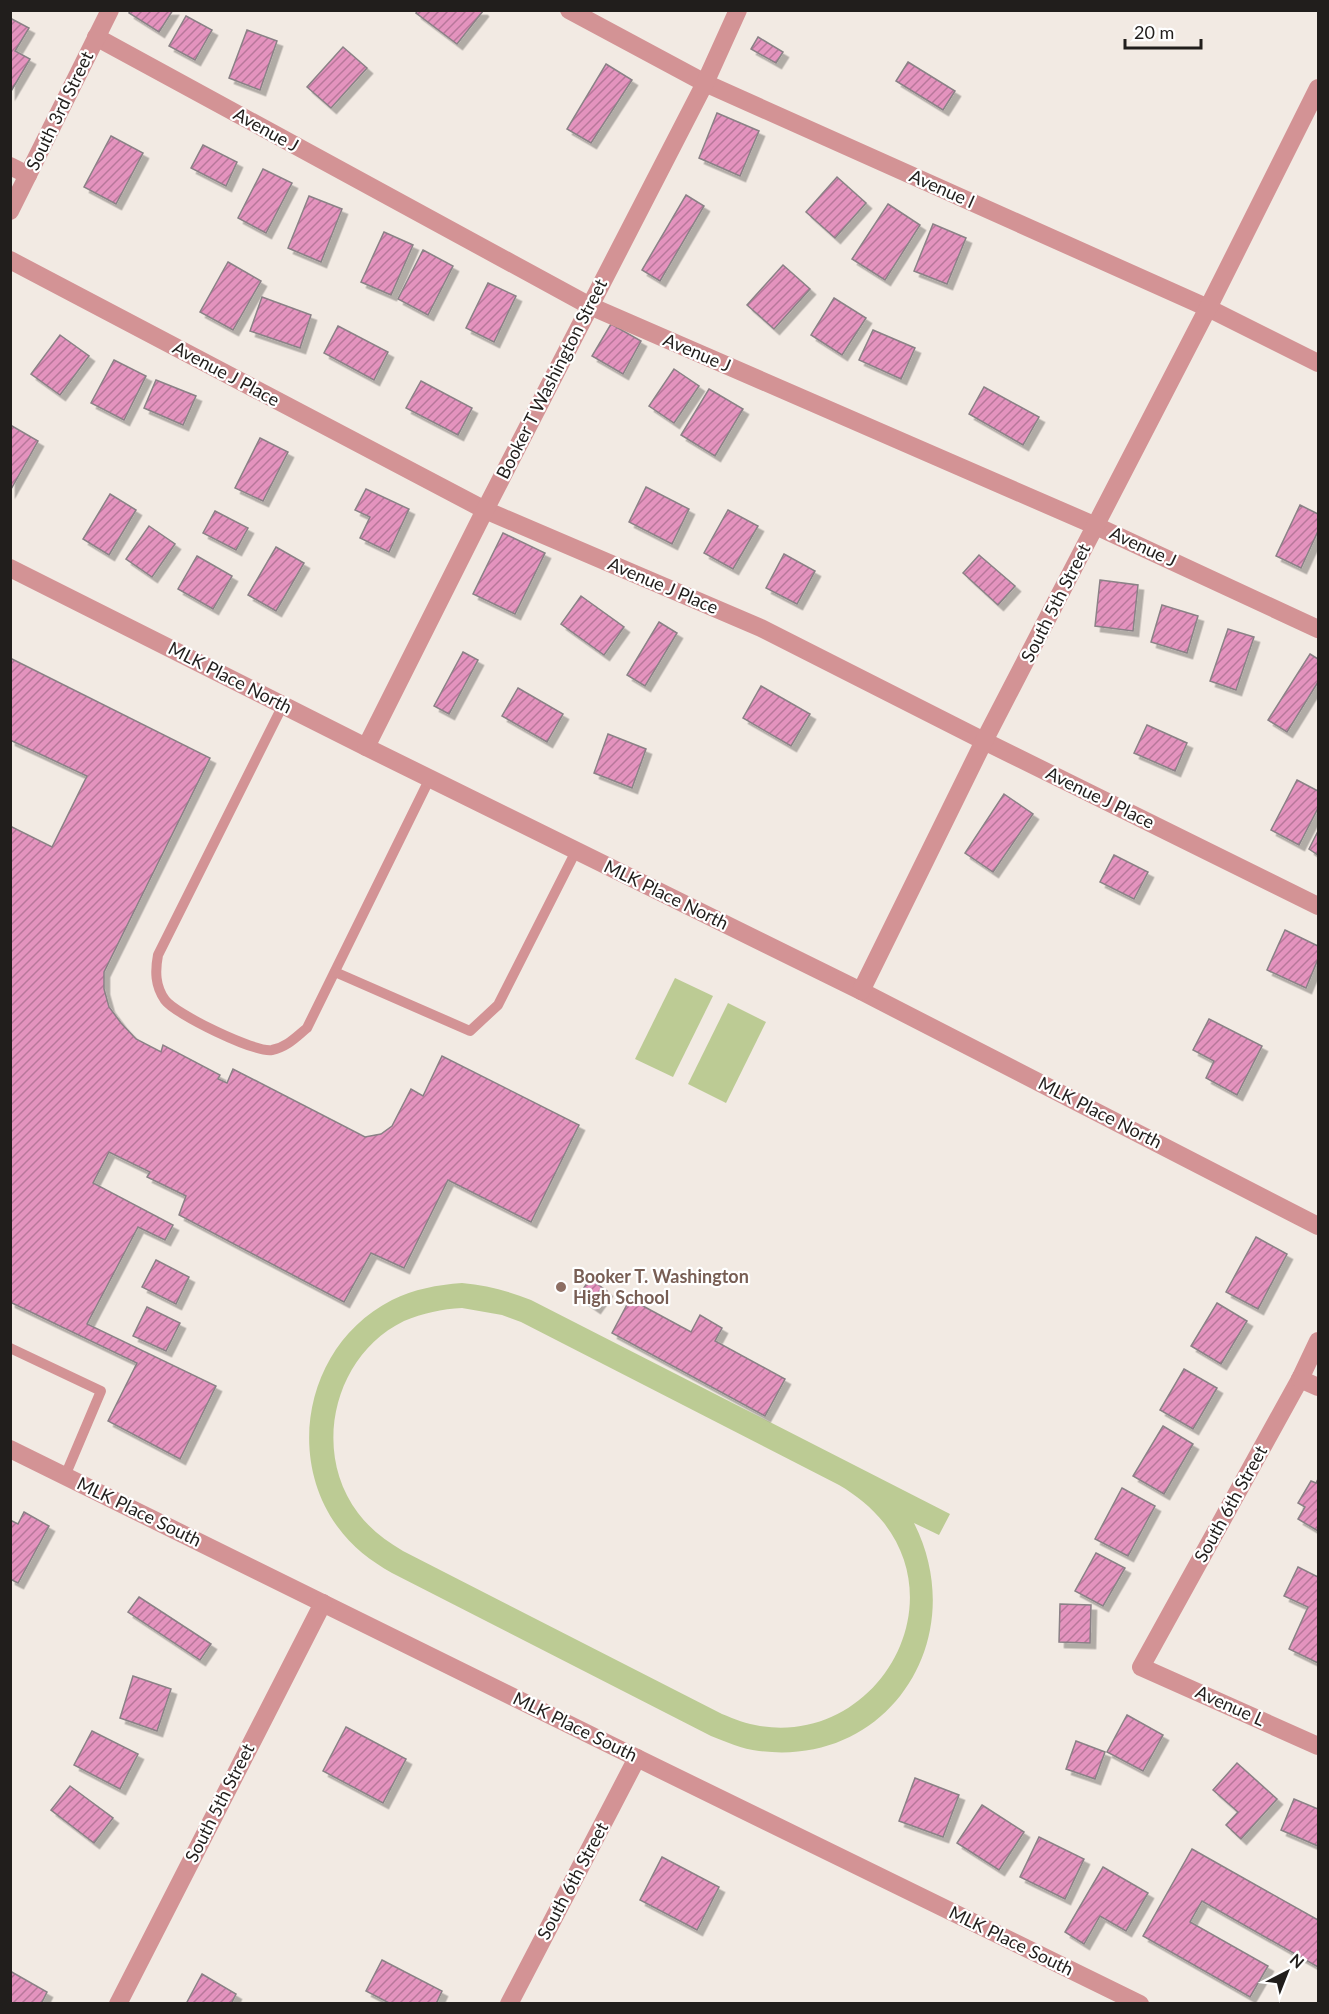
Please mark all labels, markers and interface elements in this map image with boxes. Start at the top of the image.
scale bar [1125,12,1202,50]
text: 20 m [1134,21,1174,43]
street label: South 3rd Street [21,47,98,174]
street label: Avenue J [230,102,303,156]
street label: Avenue I [906,164,979,212]
street label: Booker T Washington Street [491,274,611,482]
street label: Avenue J [660,328,734,376]
street label: Avenue J Place [169,336,284,410]
street label: Avenue J [1106,521,1180,571]
street label: South 5th Street [1016,539,1095,665]
street label: Avenue J Place [605,552,722,618]
street label: MLK Place North [165,637,296,718]
street label: Avenue J Place [1043,761,1158,833]
street label: MLK Place North [601,854,732,934]
street label: MLK Place North [1035,1072,1166,1153]
place label: Booker T. Washington High School [573,1265,749,1308]
marker: Booker T. Washington High School [554,1280,568,1294]
street label: South 6th Street [1189,1441,1272,1566]
street label: MLK Place South [74,1472,205,1551]
street label: Avenue L [1192,1680,1268,1730]
street label: MLK Place South [510,1687,641,1766]
street label: South 5th Street [180,1739,259,1865]
street label: South 6th Street [532,1817,613,1943]
street label: MLK Place South [946,1901,1077,1980]
north arrow [1257,1942,1317,2002]
text: N [1286,1949,1308,1972]

